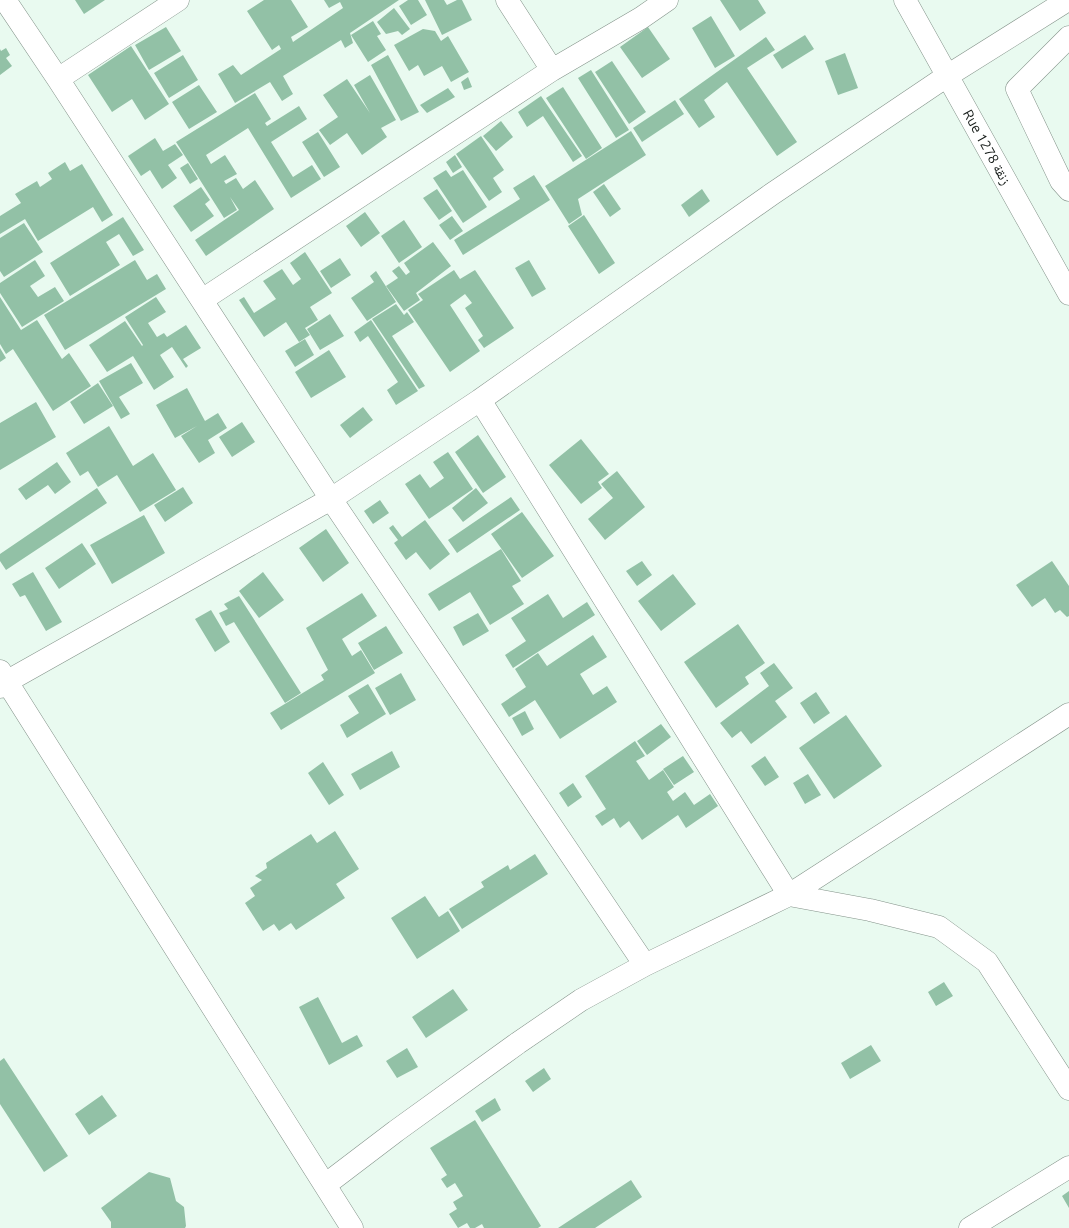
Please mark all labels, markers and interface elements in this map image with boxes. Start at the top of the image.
street label: Rue 1278 زنقة [959,107,1014,188]

